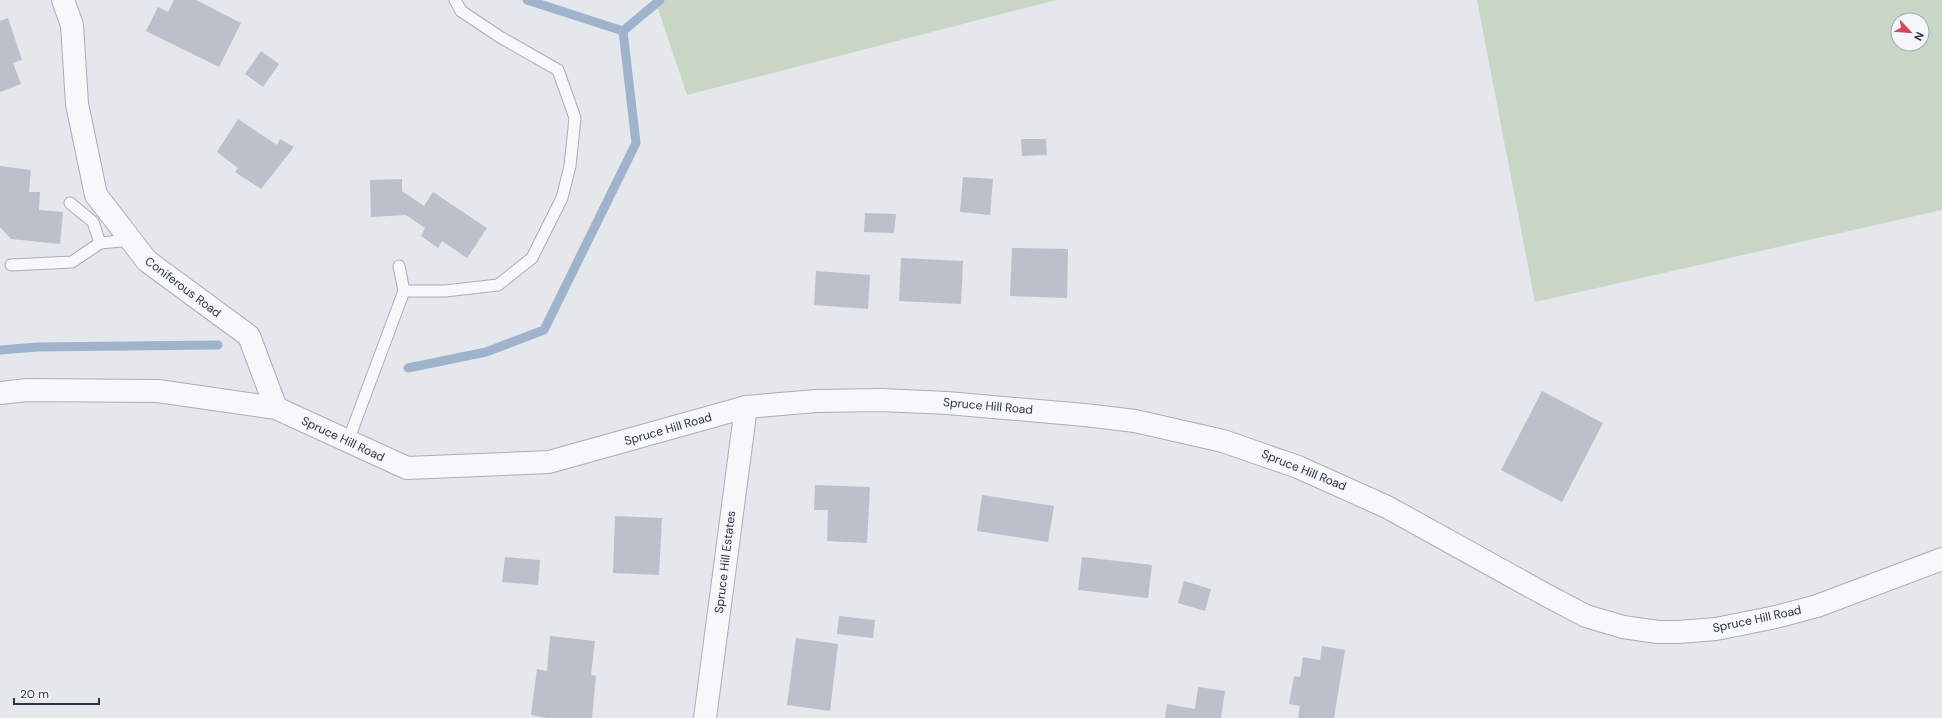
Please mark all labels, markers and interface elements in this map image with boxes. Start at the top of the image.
north arrow [1890,12,1930,52]
text: N [1911,30,1927,43]
street label: Coniferous Road [142,253,224,321]
street label: Spruce Hill Road [942,394,1034,418]
street label: Spruce Hill Road [622,409,714,449]
street label: Spruce Hill Road [299,413,387,465]
street label: Spruce Hill Road [1259,446,1349,494]
street label: Spruce Hill Estates [711,510,739,614]
street label: Spruce Hill Road [1711,602,1803,636]
scale bar [14,680,99,706]
text: 20 m [20,686,49,702]

